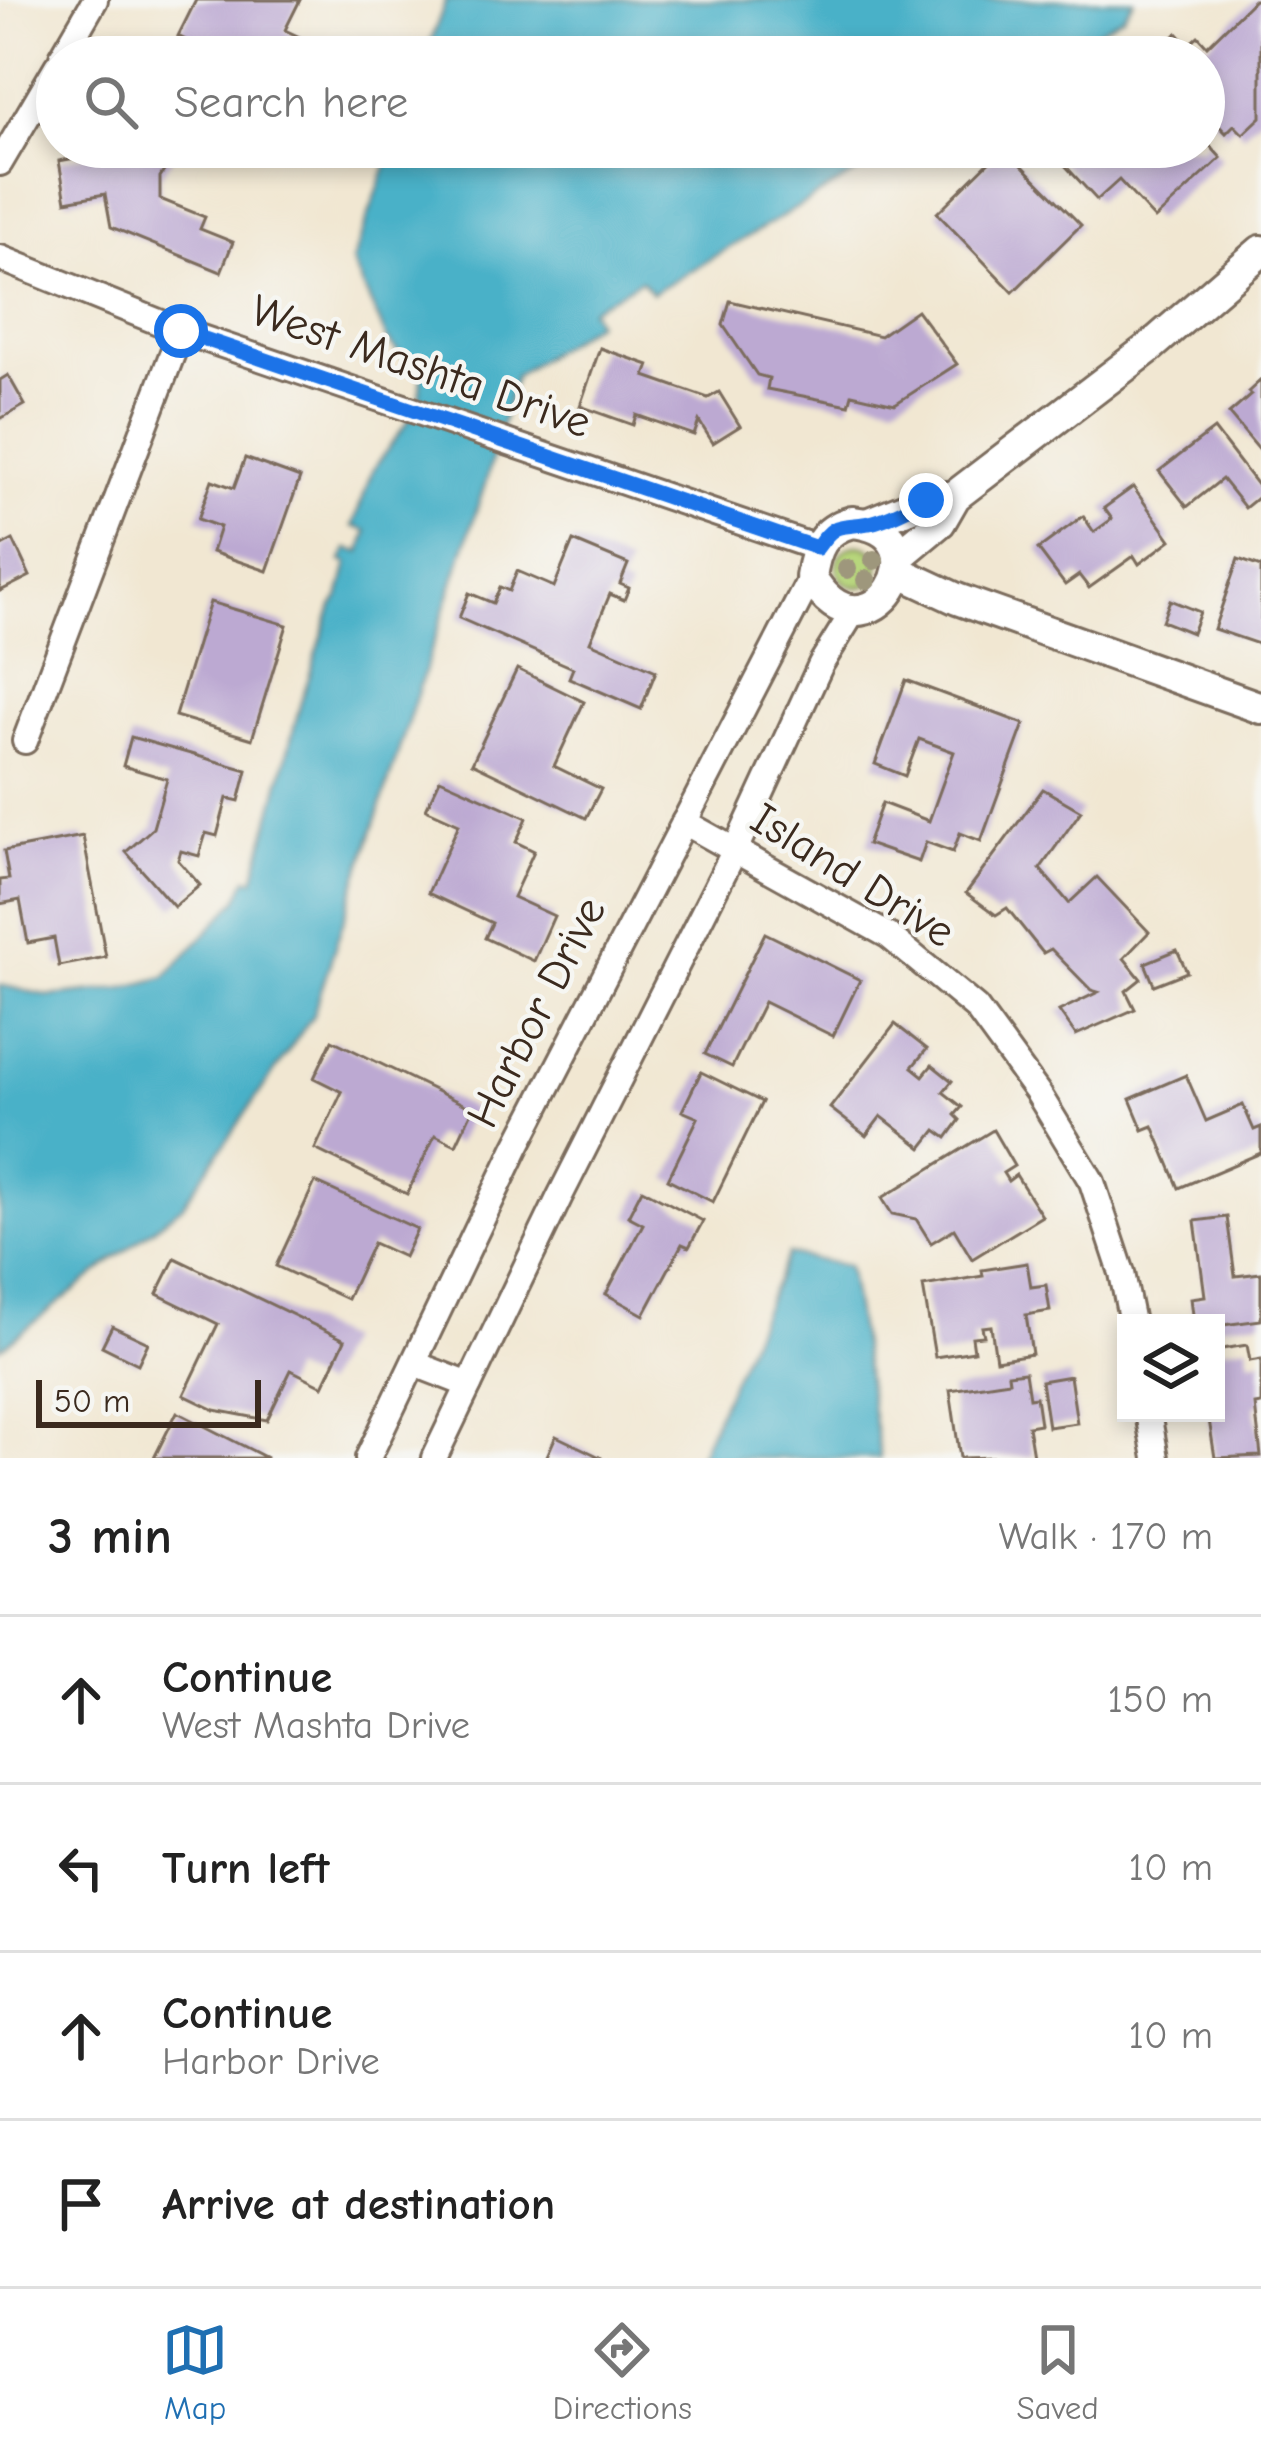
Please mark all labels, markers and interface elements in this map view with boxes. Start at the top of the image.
search box [36,36,1225,168]
icon: search [78,69,144,135]
text: Search here [174,76,408,128]
street label: West Mashta Drive [244,284,598,448]
route start [154,304,208,358]
route end [899,473,953,527]
street label: Island Drive [742,792,964,958]
street label: Harbor Drive [456,888,616,1136]
map controls [1117,1314,1225,1422]
button: layers [1117,1314,1225,1422]
scale bar [36,1374,261,1427]
text: 50 m [54,1382,130,1420]
text: 3 min [48,1507,172,1566]
text: Walk · 170 m [998,1514,1213,1559]
text: Continue [162,1651,332,1703]
icon: ahead [48,1667,114,1733]
text: 150 m [1107,1677,1213,1722]
text: West Mashta Drive [162,1703,470,1748]
icon: left [48,1835,114,1901]
text: Turn left [162,1842,329,1894]
text: 10 m [1129,1845,1213,1890]
text: Continue [162,1987,332,2039]
icon: ahead [48,2003,114,2069]
text: 10 m [1129,2013,1213,2058]
text: Harbor Drive [162,2039,380,2084]
icon: arrive [48,2171,114,2237]
text: Arrive at destination [162,2178,555,2230]
tab: Map [162,2317,228,2427]
tab: Directions [553,2317,692,2427]
tab: Saved [1016,2317,1099,2427]

